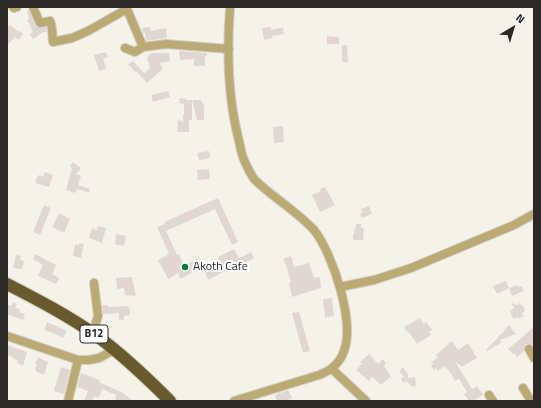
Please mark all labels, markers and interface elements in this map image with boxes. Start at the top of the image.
north arrow [493,8,533,48]
text: N [512,10,528,27]
place label: Akoth Cafe [193,260,248,274]
marker: Akoth Cafe [180,262,190,272]
road number: B12 [80,325,108,343]

